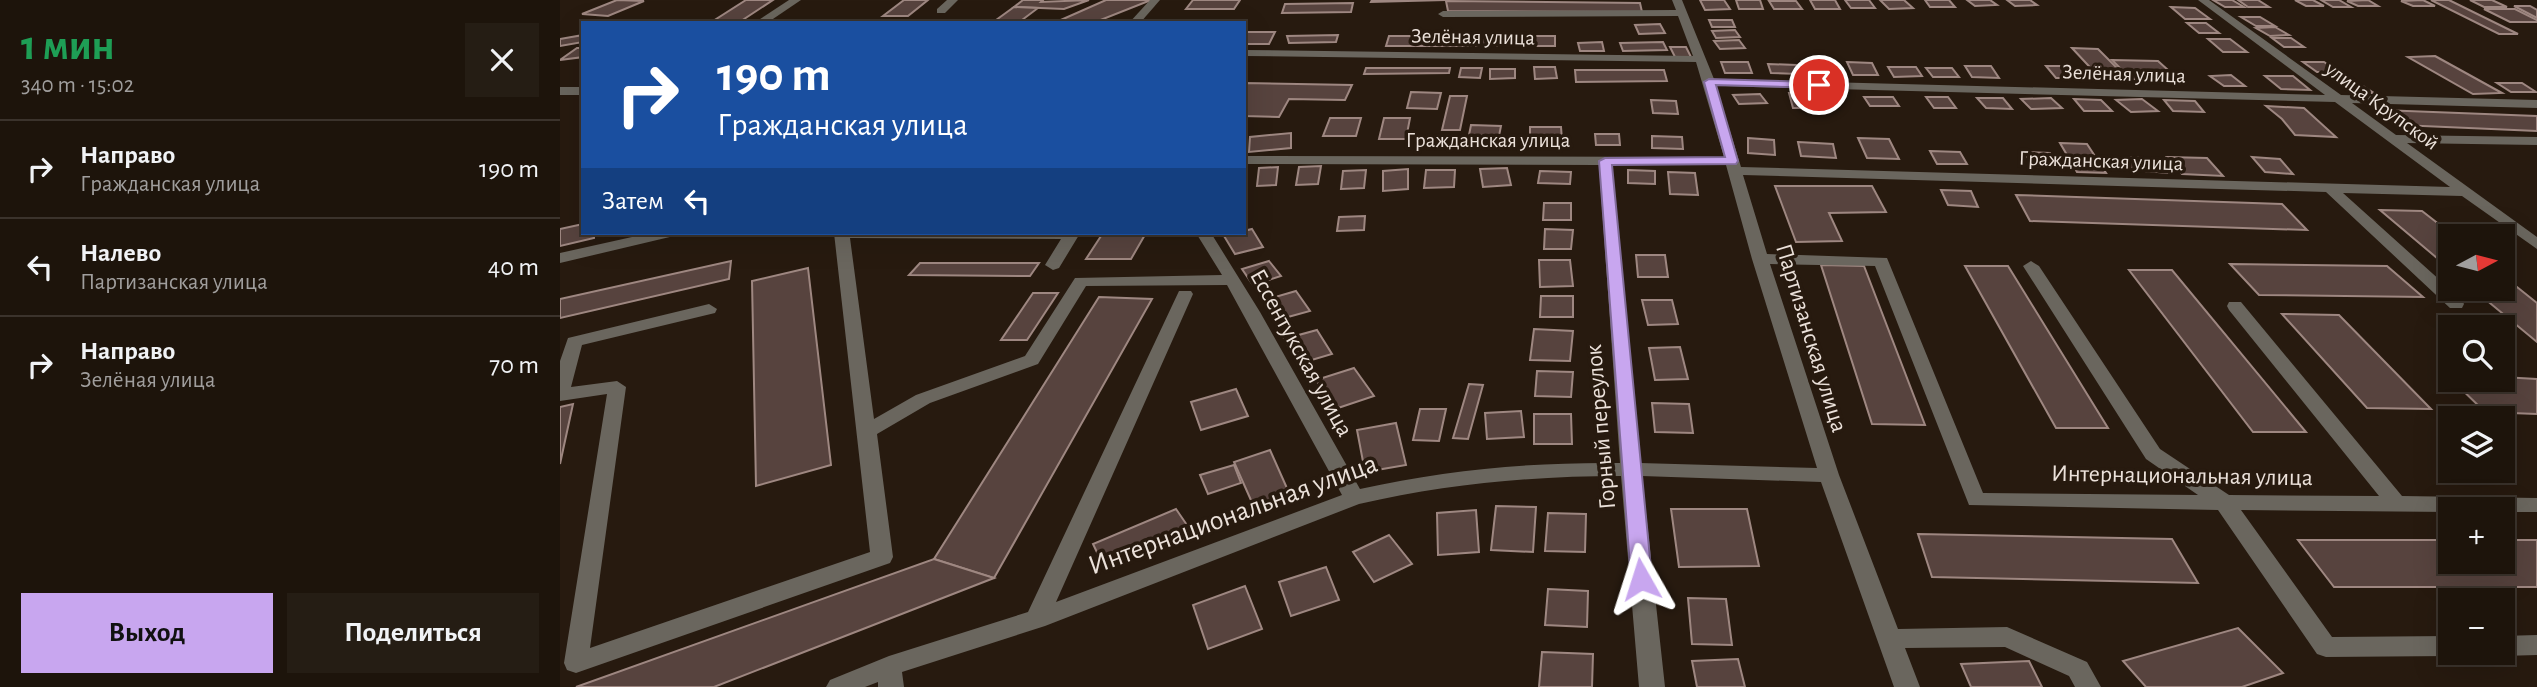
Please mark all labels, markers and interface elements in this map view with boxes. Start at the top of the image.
button: close [465,23,539,97]
text: 1 мин [21,25,115,67]
street label: Зелёная улица [1411,25,1535,49]
icon: right [602,49,693,140]
text: 190 m [717,51,831,100]
pin [1789,55,1849,115]
street label: улица Крупской [2321,57,2443,154]
street label: Зелёная улица [2062,61,2187,87]
icon: arrive [1800,66,1838,104]
text: 340 m · 15:02 [21,74,134,97]
text: Гражданская улица [717,109,968,141]
street label: Гражданская улица [1406,130,1571,151]
text: Направо [80,142,175,168]
street label: Гражданская улица [2018,148,2184,174]
icon: right [21,150,59,188]
text: 190 m [479,156,539,182]
text: Гражданская улица [80,173,260,196]
icon: left [678,182,716,220]
text: Затем [602,188,664,214]
north arrow [2438,224,2515,301]
map controls [2438,224,2515,665]
text: Налево [80,240,161,266]
street label: Партизанская улица [1771,241,1851,435]
icon: left [21,248,59,286]
text: 40 m [488,254,539,280]
street label: Ессентукская улица [1245,265,1357,441]
text: Партизанская улица [80,271,268,294]
button: search [2438,315,2515,392]
text: Направо [80,338,175,364]
street label: Горный переулок [1582,344,1620,510]
icon: right [21,346,59,384]
text: 70 m [489,352,539,378]
text: Зелёная улица [80,369,216,392]
button: layers [2438,406,2515,483]
street label: Интернациональная улица [1085,450,1381,580]
street label: Интернациональная улица [2051,462,2313,490]
button: + [2438,497,2515,574]
position arrow [1604,542,1678,616]
button: − [2438,588,2515,665]
button: Выход [21,593,273,673]
button: Поделиться [287,593,539,673]

